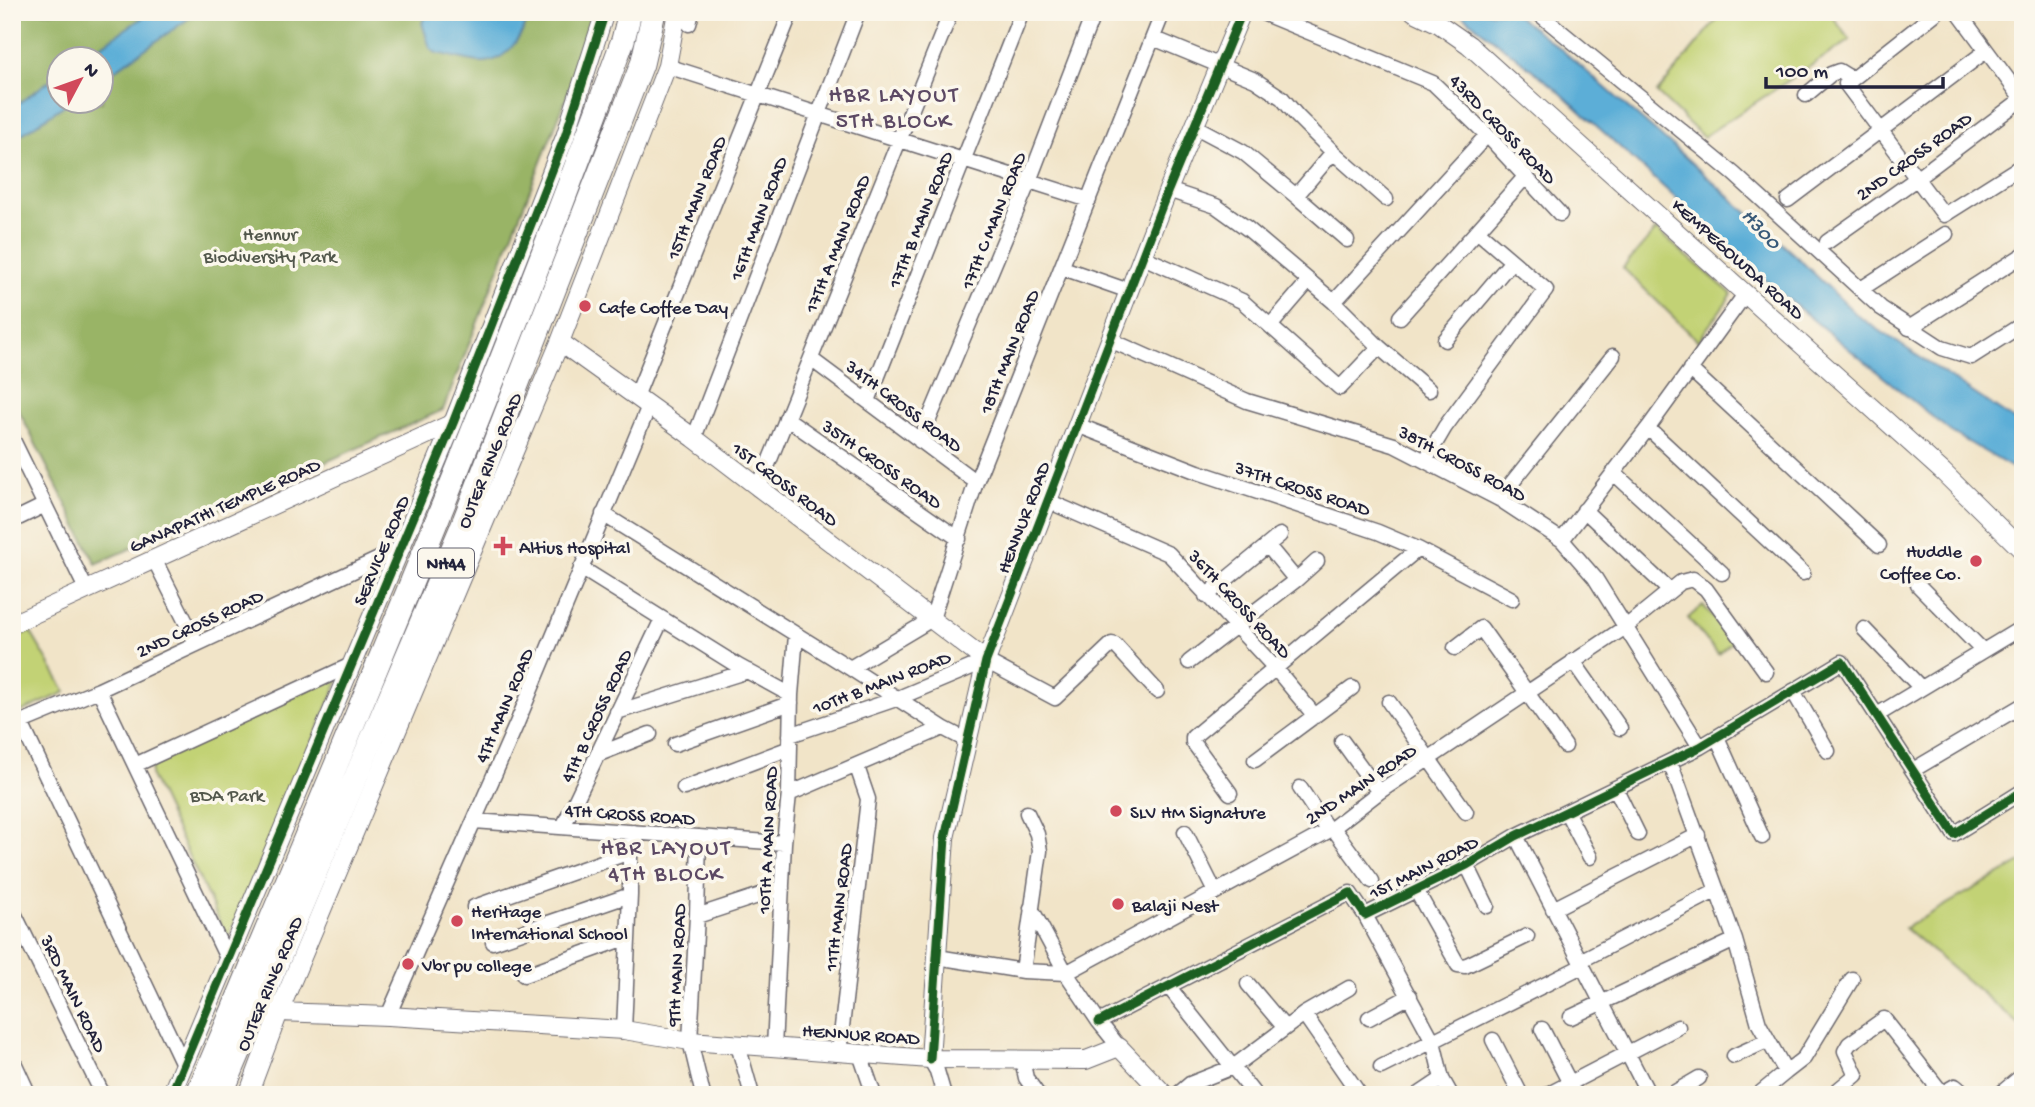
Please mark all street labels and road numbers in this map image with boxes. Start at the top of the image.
street label: 43RD CROSS ROAD [1443,70,1560,191]
street label: 2ND CROSS ROAD [1853,108,1978,208]
street label: 15TH MAIN ROAD [663,133,734,264]
street label: 17TH B MAIN ROAD [884,148,960,293]
street label: 17TH C MAIN ROAD [957,149,1033,294]
street label: 16TH MAIN ROAD [726,154,795,285]
street label: 17TH A MAIN ROAD [801,171,878,318]
street label: KEMPEGOWDA ROAD [1666,195,1808,327]
street label: 18TH MAIN ROAD [976,286,1047,419]
street label: 34TH CROSS ROAD [839,356,966,460]
street label: OUTER RING ROAD [454,389,529,533]
street label: 35TH CROSS ROAD [816,415,946,516]
street label: 38TH CROSS ROAD [1393,421,1530,509]
street label: 1ST CROSS ROAD [725,438,842,534]
street label: GANAPATHI TEMPLE ROAD [126,454,325,560]
street label: 37TH CROSS ROAD [1230,457,1373,523]
street label: HENNUR ROAD [993,459,1057,577]
street label: SERVICE ROAD [350,492,417,610]
street label: 36TH CROSS ROAD [1181,545,1295,665]
road number: NH44 [418,548,474,578]
street label: 2ND CROSS ROAD [133,585,268,665]
street label: 4TH MAIN ROAD [472,645,541,767]
street label: 4TH B CROSS ROAD [557,646,639,787]
street label: 10TH B MAIN ROAD [809,647,955,722]
street label: 2ND MAIN ROAD [1302,740,1423,832]
street label: 10TH A MAIN ROAD [754,765,785,916]
street label: 4TH CROSS ROAD [564,800,696,833]
street label: 1ST MAIN ROAD [1365,832,1483,907]
street label: 11TH MAIN ROAD [821,841,860,974]
street label: 9TH MAIN ROAD [664,903,693,1028]
street label: OUTER RING ROAD [232,913,310,1055]
street label: 3RD MAIN ROAD [33,931,110,1057]
street label: HENNUR ROAD [801,1021,921,1052]

